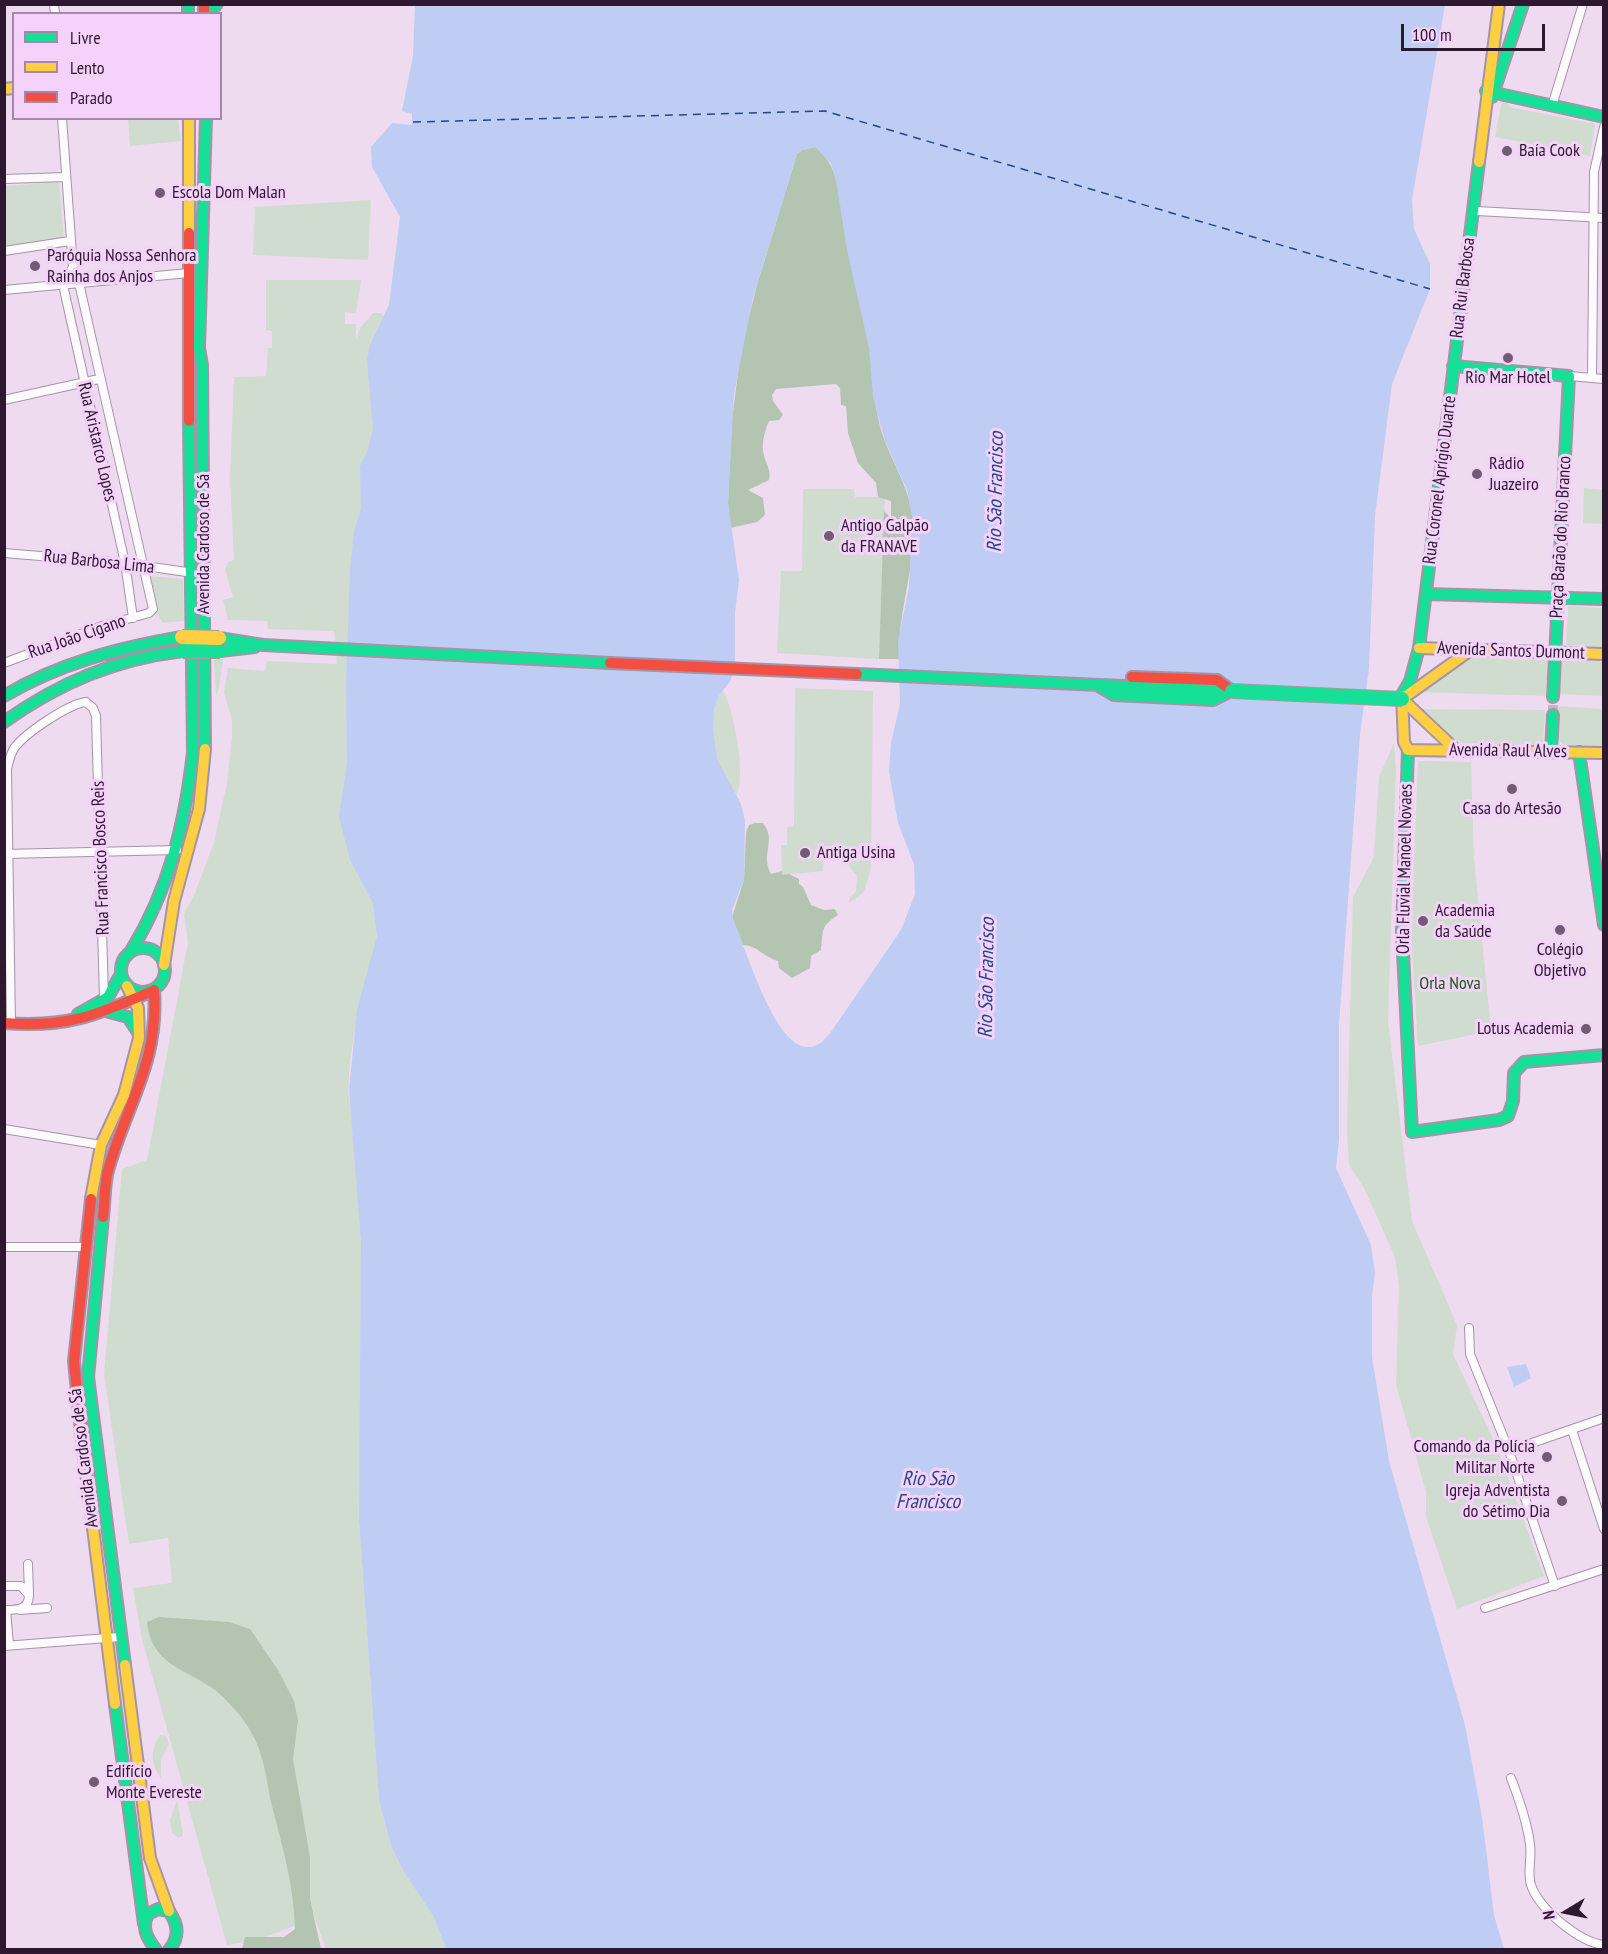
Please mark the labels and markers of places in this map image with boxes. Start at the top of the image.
place label: Baía Cook [1519,140,1580,162]
marker: Baía Cook [1500,144,1514,158]
place label: Escola Dom Malan [172,182,286,204]
marker: Escola Dom Malan [153,186,167,200]
place label: Paróquia Nossa Senhora Rainha dos Anjos [47,245,197,288]
marker: Paróquia Nossa Senhora Rainha dos Anjos [28,259,42,273]
marker: Rio Mar Hotel [1501,351,1515,365]
place label: Rio Mar Hotel [1465,367,1551,389]
place label: Rádio Juazeiro [1489,453,1539,496]
marker: Rádio Juazeiro [1470,467,1484,481]
place label: Antigo Galpão da FRANAVE [841,515,929,558]
marker: Antigo Galpão da FRANAVE [822,529,836,543]
marker: Casa do Artesão [1505,782,1519,796]
place label: Casa do Artesão [1463,798,1561,820]
place label: Antiga Usina [817,842,896,864]
marker: Antiga Usina [798,846,812,860]
place label: Academia da Saúde [1435,900,1495,942]
marker: Academia da Saúde [1416,914,1430,928]
marker: Colégio Objetivo [1553,923,1567,937]
place label: Colégio Objetivo [1534,939,1586,982]
place label: Lotus Academia [1477,1018,1574,1040]
marker: Lotus Academia [1579,1022,1593,1036]
place label: Comando da Polícia Militar Norte [1413,1436,1535,1478]
marker: Comando da Polícia Militar Norte [1540,1450,1554,1464]
place label: Igreja Adventista do Sétimo Dia [1445,1480,1550,1522]
marker: Igreja Adventista do Sétimo Dia [1555,1494,1569,1508]
place label: Edifício Monte Evereste [106,1761,202,1804]
marker: Edifício Monte Evereste [87,1775,101,1789]

